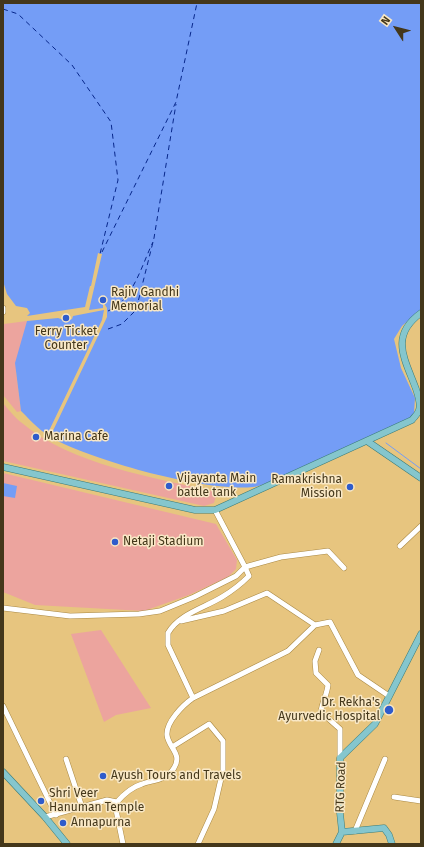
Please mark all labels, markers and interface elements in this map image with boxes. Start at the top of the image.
north arrow [376,8,416,48]
text: N [378,14,393,27]
place label: Rajiv Gandhi Memorial [111,286,179,314]
marker: Rajiv Gandhi Memorial [98,295,108,305]
marker: Ferry Ticket Counter [61,313,71,323]
place label: Ferry Ticket Counter [35,325,97,353]
place label: Marina Cafe [44,430,108,444]
marker: Marina Cafe [31,432,41,442]
place label: Vijayanta Main battle tank [177,472,256,500]
place label: Ramakrishna Mission [271,473,342,501]
marker: Vijayanta Main battle tank [164,481,174,491]
marker: Ramakrishna Mission [345,482,355,492]
place label: Netaji Stadium [123,535,203,549]
marker: Netaji Stadium [110,537,120,547]
place label: Dr. Rekha's Ayurvedic Hospital [278,696,380,724]
marker: Dr. Rekha's Ayurvedic Hospital [383,704,395,716]
street label: RTG Road [333,761,349,813]
place label: Ayush Tours and Travels [111,769,241,783]
marker: Ayush Tours and Travels [98,771,108,781]
place label: Shri Veer Hanuman Temple [49,787,144,815]
marker: Shri Veer Hanuman Temple [36,796,46,806]
place label: Annapurna [71,816,131,830]
marker: Annapurna [58,818,68,828]

